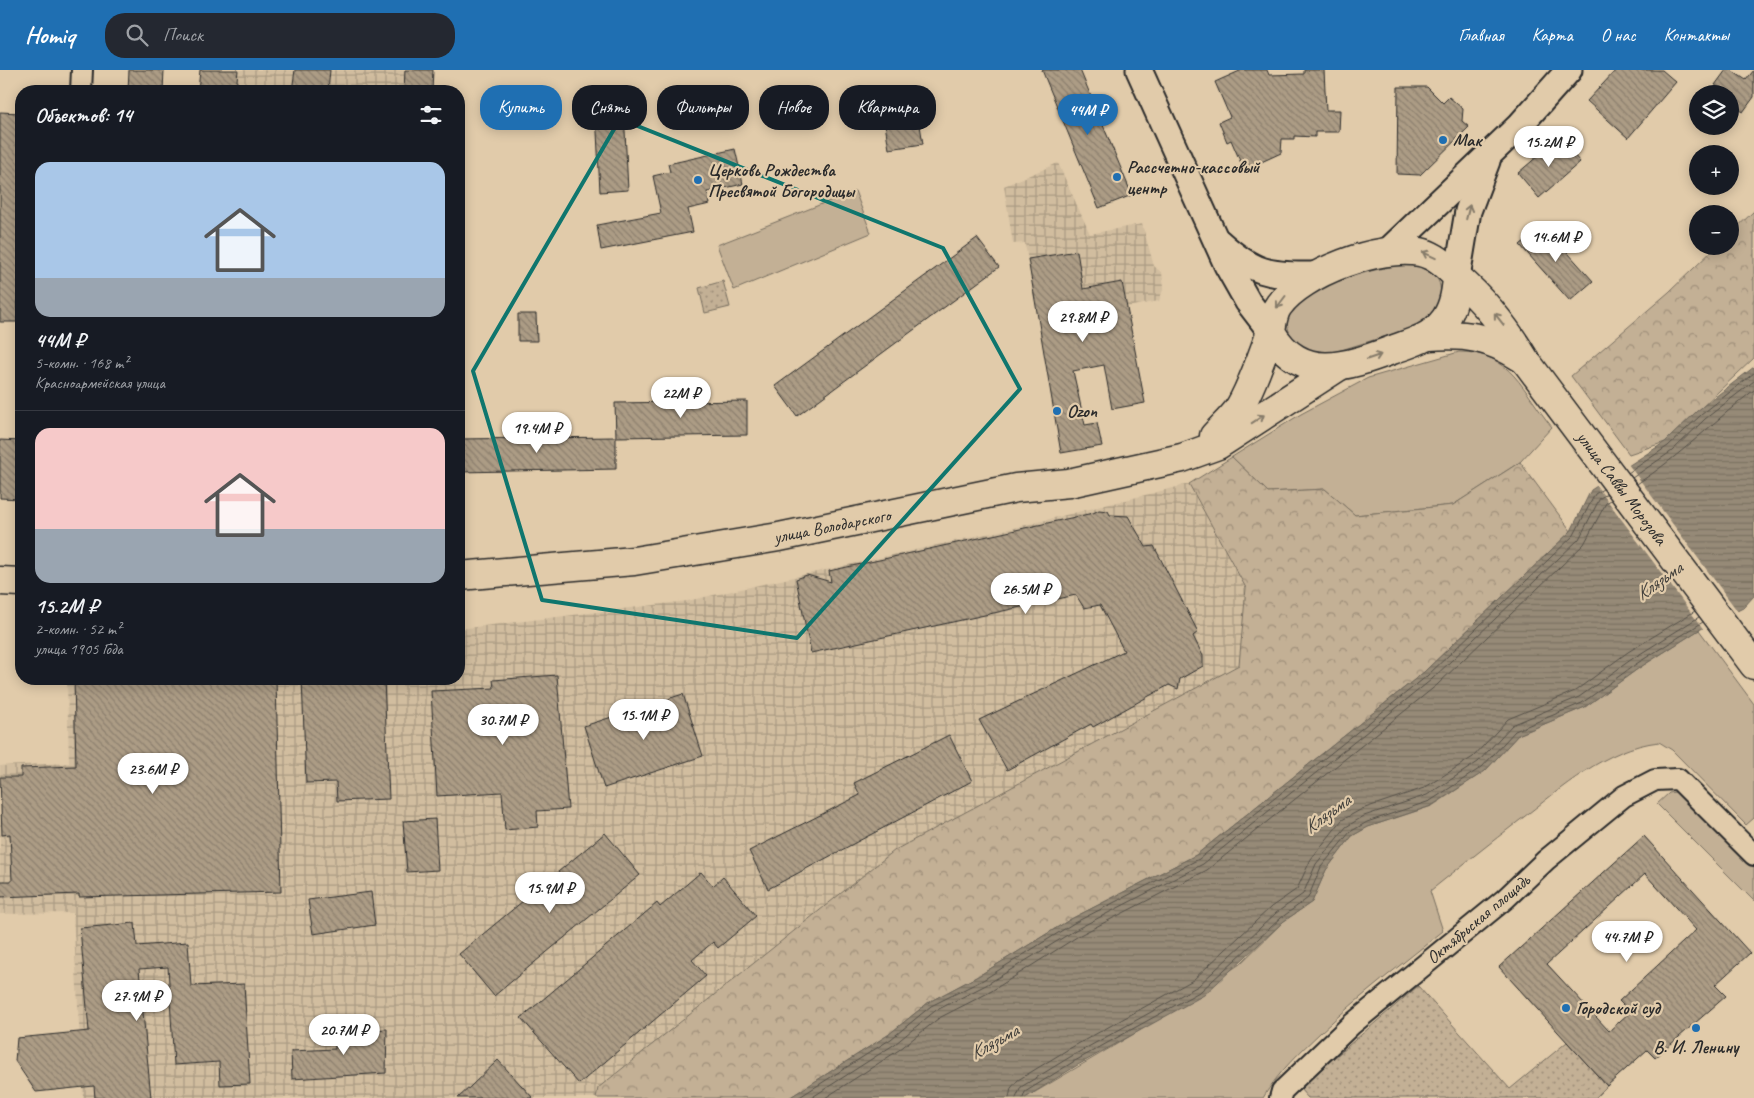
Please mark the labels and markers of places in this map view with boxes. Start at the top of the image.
pin: 44M ₽ [1053,93,1123,136]
pin: 15.2M ₽ [1503,126,1595,168]
place label: Мак [1453,129,1483,151]
marker: Мак [1437,134,1449,146]
place label: Рассчетно-кассовый центр [1127,156,1261,199]
place label: Церковь Рождества Пресвятой Богородицы [708,159,856,202]
marker: Рассчетно-кассовый центр [1111,171,1123,183]
marker: Церковь Рождества Пресвятой Богородицы [692,174,704,186]
pin: 14.6M ₽ [1510,220,1602,263]
pin: 29.8M ₽ [1037,300,1129,343]
pin: 22M ₽ [646,376,716,419]
place label: Ozon [1067,400,1098,422]
marker: Ozon [1051,405,1063,417]
pin: 19.4M ₽ [491,412,583,454]
pin: 26.5M ₽ [980,572,1072,615]
pin: 15.1M ₽ [598,698,690,741]
pin: 30.7M ₽ [457,704,549,746]
pin: 23.6M ₽ [107,752,199,795]
pin: 15.9M ₽ [504,872,596,914]
pin: 44.7M ₽ [1581,920,1673,963]
pin: 27.9M ₽ [91,980,183,1022]
place label: Городской суд [1576,997,1661,1019]
marker: Городской суд [1560,1002,1572,1014]
pin: 20.7M ₽ [298,1014,390,1056]
marker: В. И. Ленину [1690,1022,1702,1034]
place label: В. И. Ленину [1654,1036,1740,1058]

